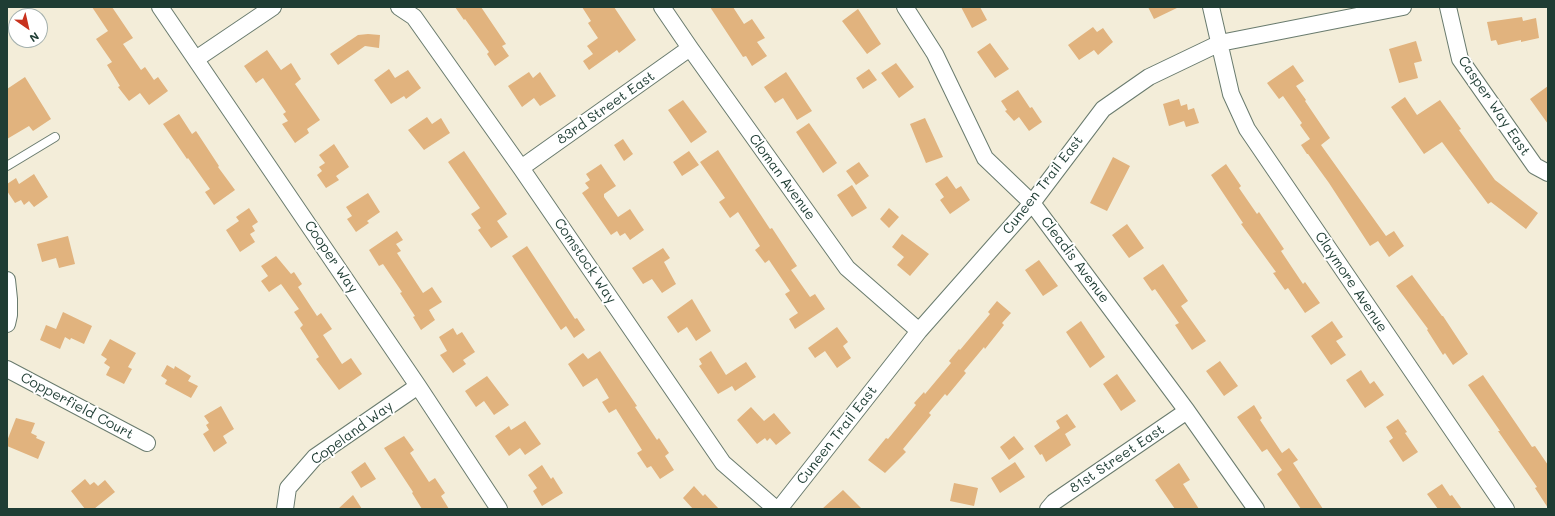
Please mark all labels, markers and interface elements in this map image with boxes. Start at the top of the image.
north arrow [8,8,48,48]
text: N [27,29,42,46]
street label: Casper Way East [1454,53,1534,159]
street label: 83rd Street East [554,68,658,148]
street label: Cloman Avenue [745,131,819,223]
street label: Cuneen Trail East [999,132,1087,238]
street label: Cleadis Avenue [1037,214,1113,306]
street label: Comstock Way [550,215,620,307]
street label: Cooper Way [301,218,361,296]
street label: Claymore Avenue [1311,229,1391,335]
street label: Copperfield Court [18,369,136,443]
street label: Cuneen Trail East [793,382,881,488]
street label: Copeland Way [308,398,396,468]
street label: 81st Street East [1066,421,1168,497]

